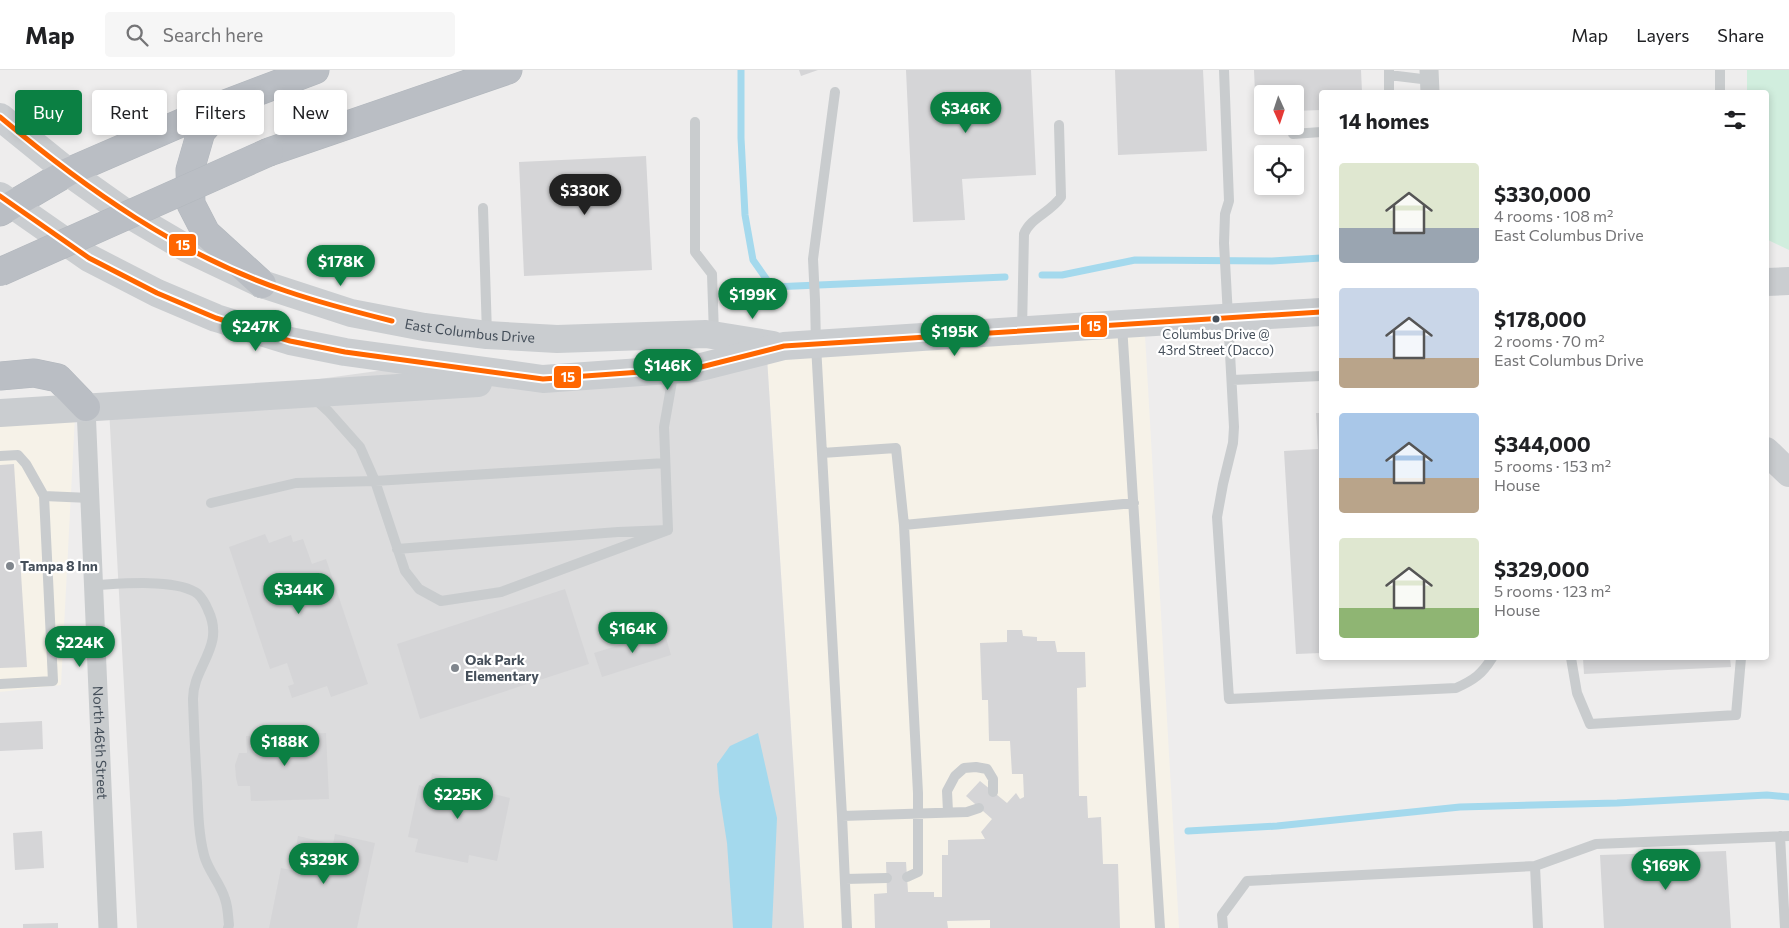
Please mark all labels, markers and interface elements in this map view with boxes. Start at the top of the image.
search box [105,12,455,57]
text: Map [25,20,75,49]
icon: search [123,21,151,49]
text: Search here [163,23,263,46]
text: Map [1571,24,1608,46]
text: Layers [1636,24,1689,46]
text: Share [1717,24,1764,46]
north arrow [1254,85,1304,135]
map controls [1254,85,1304,195]
chip: Buy [15,90,82,135]
chip: Rent [92,90,167,135]
chip: Filters [177,90,264,135]
chip: New [274,90,347,135]
pin: $346K [931,92,1001,134]
text: $346K [941,98,991,117]
icon: filters [1721,106,1749,134]
text: 14 homes [1339,108,1429,133]
button: locate [1254,145,1304,195]
pin: $330K [550,174,620,216]
text: $330K [560,180,610,199]
text: $330,000 [1494,181,1591,206]
icon: home [1379,183,1439,243]
text: 4 rooms · 108 m² [1494,206,1614,225]
text: East Columbus Drive [1494,225,1644,244]
line badge: 15 [168,233,197,257]
text: 15 [176,236,190,253]
pin: $178K [306,244,376,287]
text: $178K [318,251,364,270]
pin: $199K [718,278,788,320]
text: $199K [729,284,777,303]
text: $178,000 [1494,306,1587,331]
icon: home [1379,308,1439,368]
pin: $247K [221,310,291,352]
street label: East Columbus Drive [403,314,535,346]
pin: $195K [920,314,990,357]
line badge: 15 [1080,314,1108,338]
marker: Columbus Drive @ 43rd Street (Dacco) [1211,314,1221,324]
text: $247K [232,316,280,335]
text: 15 [1087,317,1101,334]
text: $195K [932,321,978,340]
place label: Columbus Drive @ 43rd Street (Dacco) [1158,326,1274,358]
text: 2 rooms · 70 m² [1494,331,1605,350]
pin: $146K [633,348,703,391]
text: East Columbus Drive [1494,350,1644,369]
text: $146K [644,355,692,374]
line badge: 15 [553,365,582,389]
text: 15 [561,368,575,385]
text: $344,000 [1494,431,1591,456]
icon: home [1379,433,1439,493]
text: 5 rooms · 153 m² [1494,456,1611,475]
text: House [1494,475,1540,494]
text: $329,000 [1494,556,1589,581]
place label: Tampa 8 Inn [20,557,98,574]
icon: home [1379,558,1439,618]
marker: Tampa 8 Inn [4,560,16,572]
pin: $344K [264,572,334,615]
text: $344K [274,579,324,598]
text: 5 rooms · 123 m² [1494,581,1611,600]
text: House [1494,600,1540,619]
pin: $164K [598,612,668,654]
text: $164K [609,618,657,637]
pin: $224K [45,626,115,668]
text: $224K [56,632,104,651]
place label: Oak Park Elementary [465,651,539,684]
marker: Oak Park Elementary [449,662,461,674]
street label: North 46th Street [90,685,112,800]
pin: $188K [250,724,320,767]
text: $188K [261,731,309,750]
pin: $225K [423,778,493,820]
text: $225K [434,784,482,803]
pin: $329K [289,842,359,885]
pin: $169K [1631,848,1701,891]
text: $329K [300,849,348,868]
text: $169K [1642,855,1690,874]

